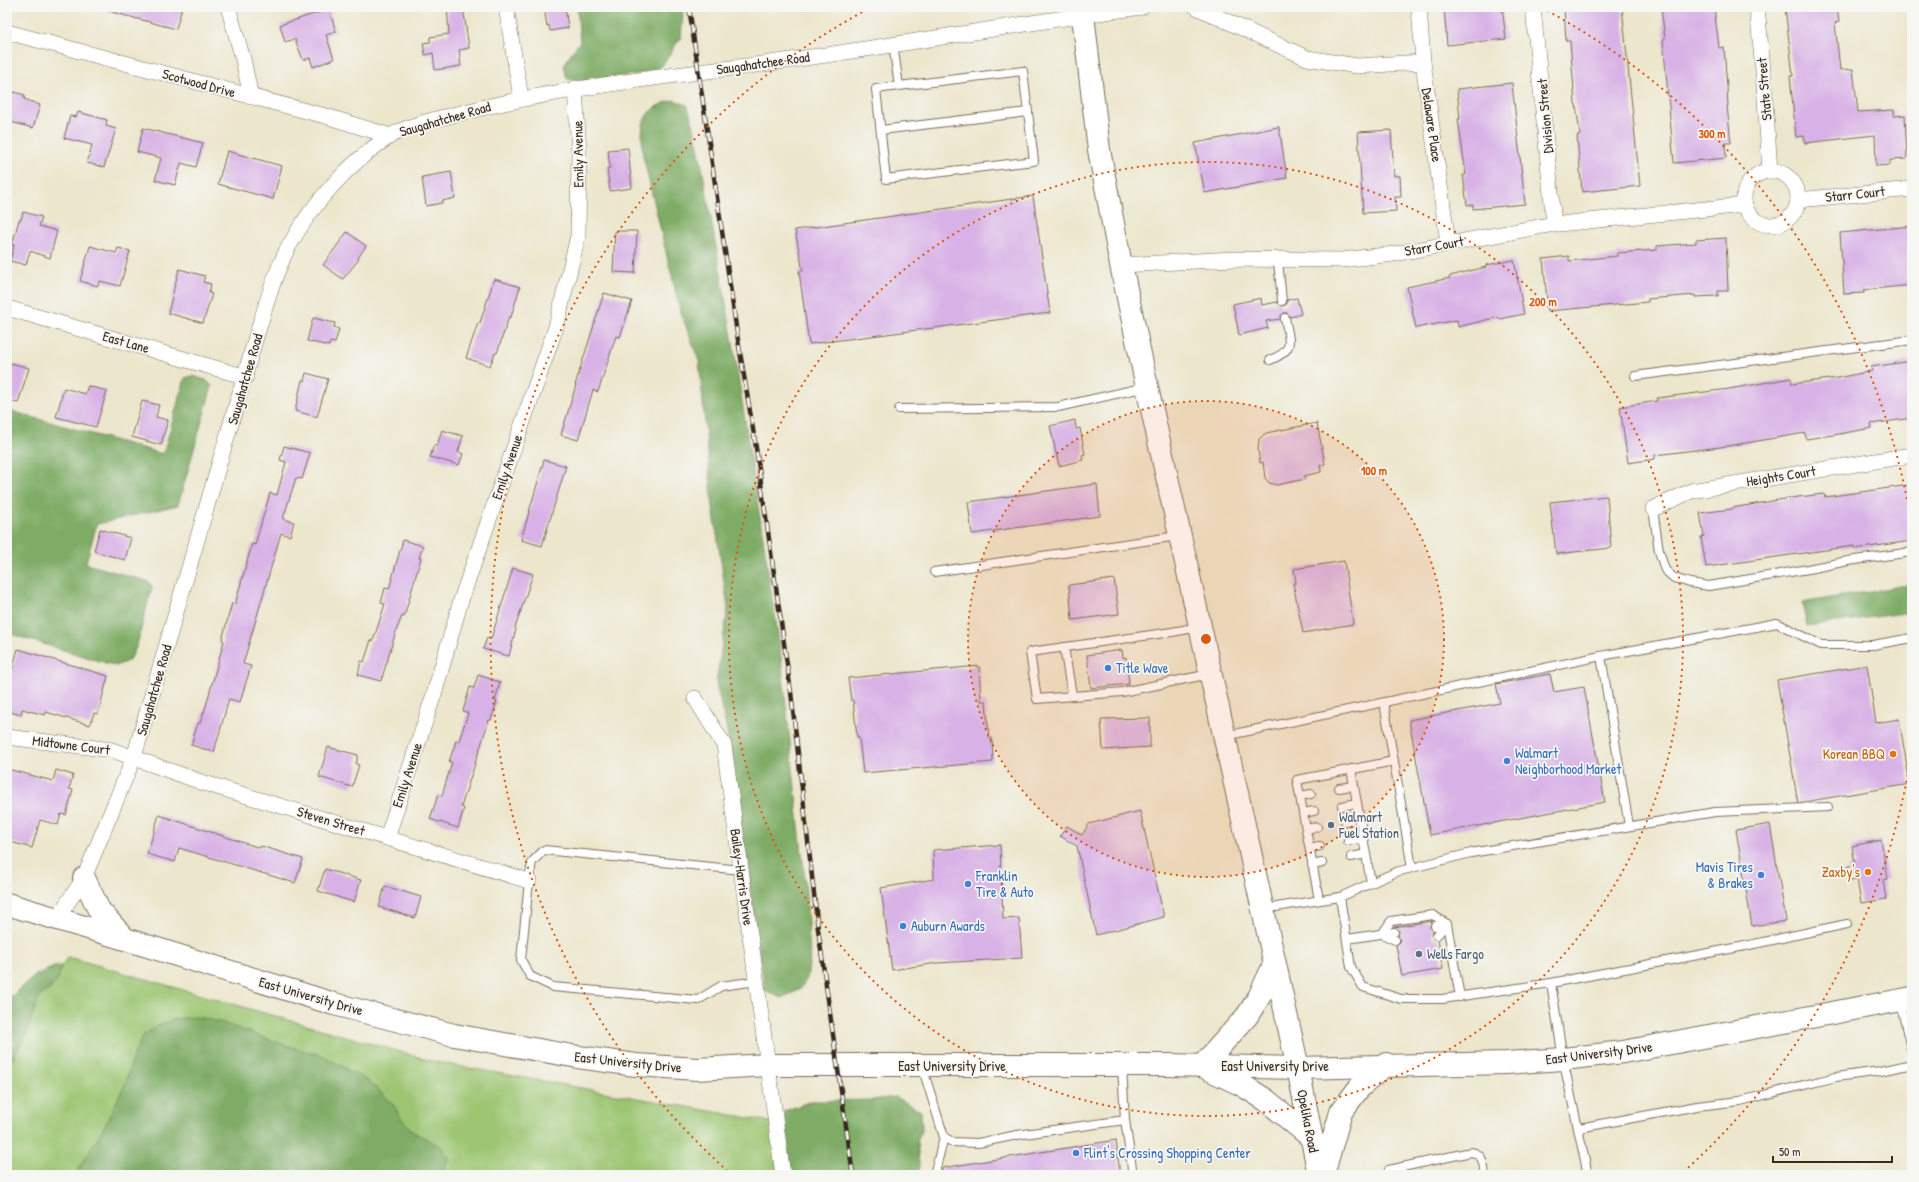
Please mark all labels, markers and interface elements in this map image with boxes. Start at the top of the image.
street label: Saugahatchee Road [715,46,811,79]
street label: State Street [1751,57,1776,121]
street label: Scotwood Drive [160,64,238,102]
street label: Division Street [1532,78,1557,154]
street label: Delaware Place [1418,87,1447,164]
street label: Saugahatchee Road [397,96,493,142]
street label: Emily Avenue [567,120,589,188]
text: 300 m [1698,125,1726,142]
street label: Starr Court [1824,181,1886,206]
street label: Starr Court [1403,231,1465,260]
text: 200 m [1529,293,1557,310]
street label: East Lane [101,326,152,357]
street label: Saugahatchee Road [222,331,268,427]
street label: Emily Avenue [487,432,528,502]
street label: Heights Court [1745,461,1817,491]
text: 100 m [1361,462,1387,479]
centre of rings [1199,632,1213,646]
street label: Saugahatchee Road [131,642,177,738]
place label: Title Wave [1116,658,1169,677]
marker: Title Wave [1103,663,1113,673]
street label: Midtowne Court [31,730,111,759]
street label: Emily Avenue [387,740,427,810]
place label: Walmart Neighborhood Market [1515,743,1621,779]
place label: Korean BBQ [1823,744,1885,763]
marker: Korean BBQ [1888,749,1898,759]
marker: Walmart Neighborhood Market [1502,756,1512,766]
street label: Steven Street [295,801,368,840]
place label: Walmart Fuel Station [1338,807,1399,842]
marker: Walmart Fuel Station [1326,820,1336,830]
street label: Bailey-Harris Drive [725,827,759,927]
place label: Mavis Tires & Brakes [1696,857,1753,892]
place label: Zaxby's [1822,862,1860,882]
place label: Franklin Tire & Auto [975,866,1034,901]
marker: Zaxby's [1863,867,1873,877]
marker: Mavis Tires & Brakes [1756,870,1766,880]
marker: Franklin Tire & Auto [963,879,973,889]
place label: Auburn Awards [911,916,985,935]
marker: Auburn Awards [898,921,908,931]
place label: Wells Fargo [1427,944,1484,964]
marker: Wells Fargo [1414,949,1424,959]
street label: East University Drive [256,972,366,1021]
street label: East University Drive [1544,1036,1654,1069]
street label: East University Drive [573,1046,683,1078]
street label: East University Drive [898,1056,1006,1076]
street label: East University Drive [1221,1056,1329,1076]
street label: Opelika Road [1292,1088,1324,1155]
scale bar [1773,1138,1892,1164]
place label: Flint's Crossing Shopping Center [1083,1143,1251,1163]
text: 50 m [1779,1143,1800,1160]
marker: Flint's Crossing Shopping Center [1071,1148,1081,1158]

